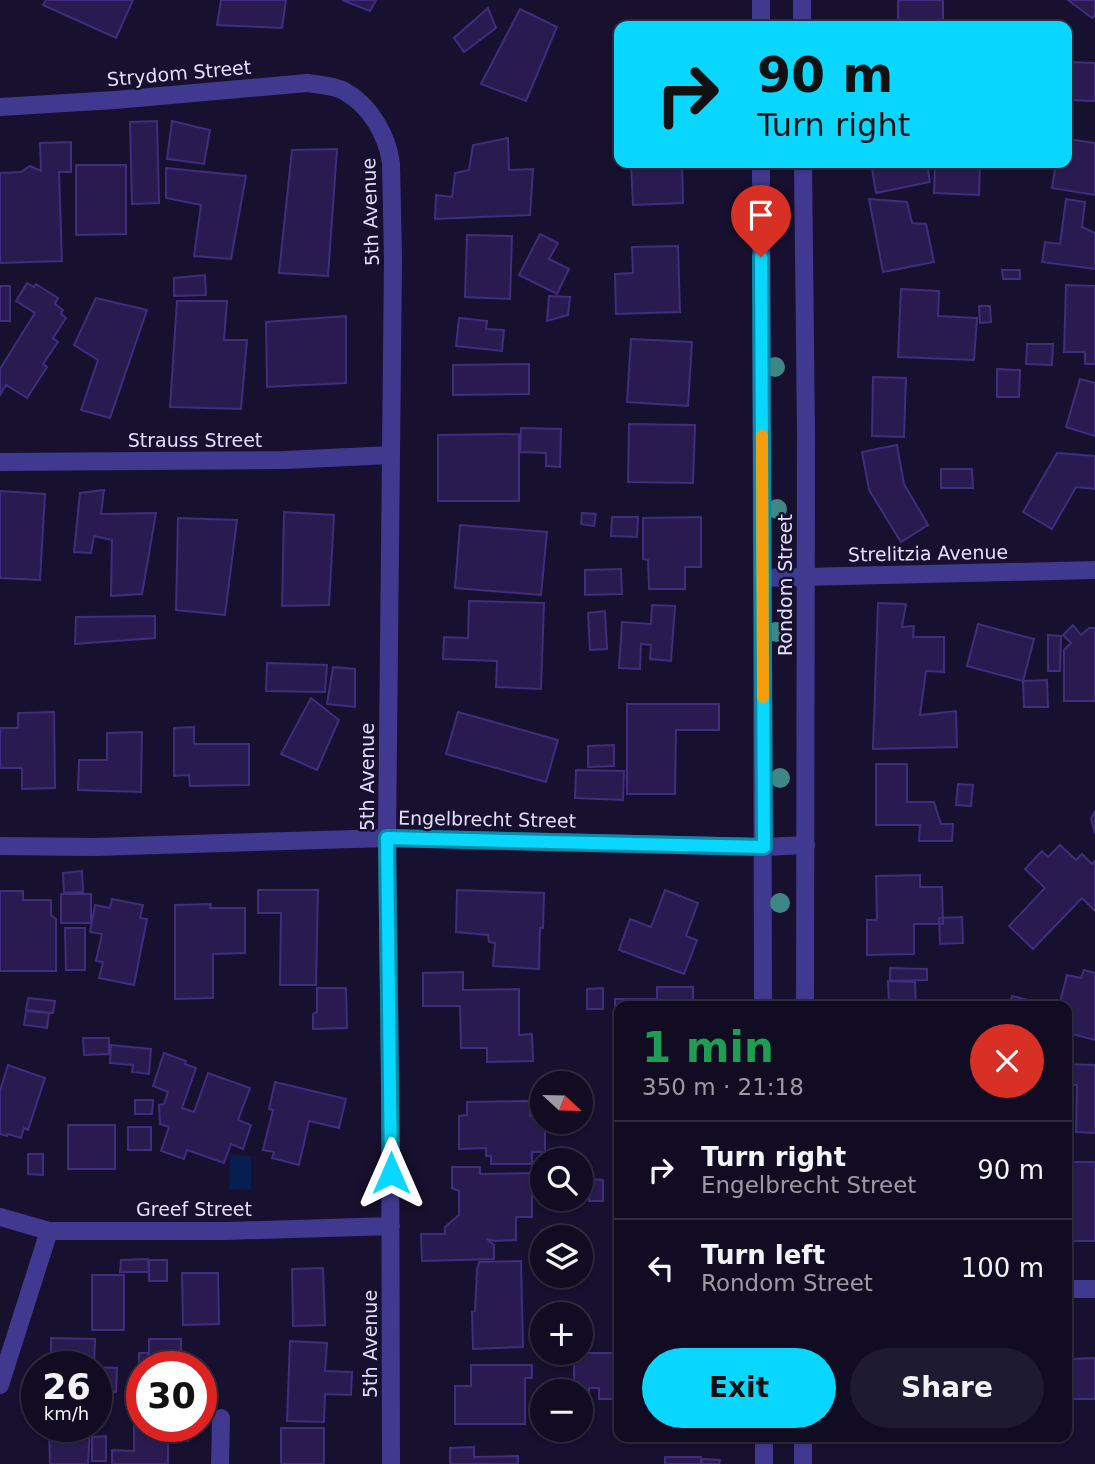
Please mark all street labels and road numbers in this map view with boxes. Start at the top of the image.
street label: Strydom Street [106,56,252,90]
street label: 5th Avenue [357,158,383,266]
street label: Strauss Street [128,429,262,451]
street label: Rondom Street [774,514,796,656]
street label: Strelitzia Avenue [848,541,1008,565]
street label: 5th Avenue [356,723,378,831]
street label: Engelbrecht Street [398,806,576,832]
street label: Greef Street [136,1198,252,1220]
street label: 5th Avenue [359,1290,381,1398]

